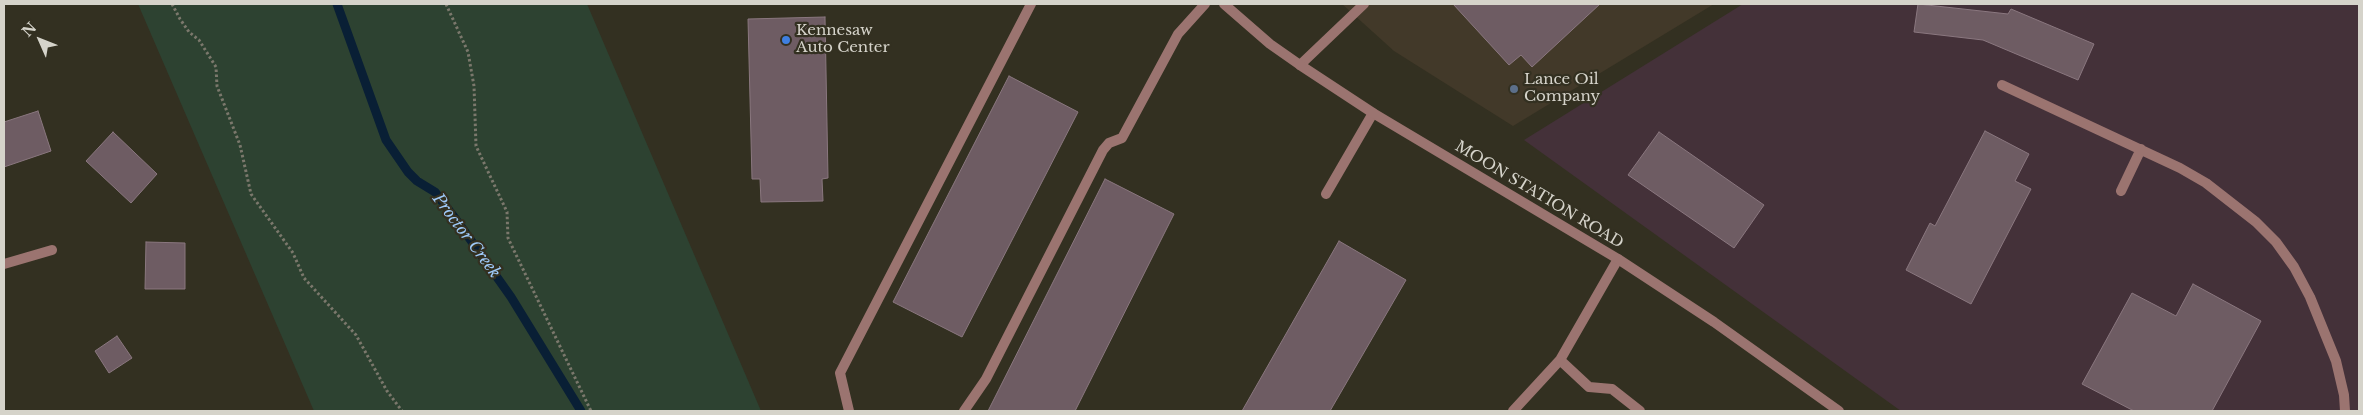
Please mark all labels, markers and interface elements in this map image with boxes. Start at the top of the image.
north arrow [15,15,65,65]
text: N [18,19,40,41]
place label: Kennesaw Auto Center [796,22,890,57]
marker: Kennesaw Auto Center [780,34,792,46]
place label: Lance Oil Company [1524,71,1600,106]
marker: Lance Oil Company [1508,83,1520,95]
street label: MOON STATION ROAD [1452,138,1626,252]
water label: Proctor Creek [428,190,504,282]

